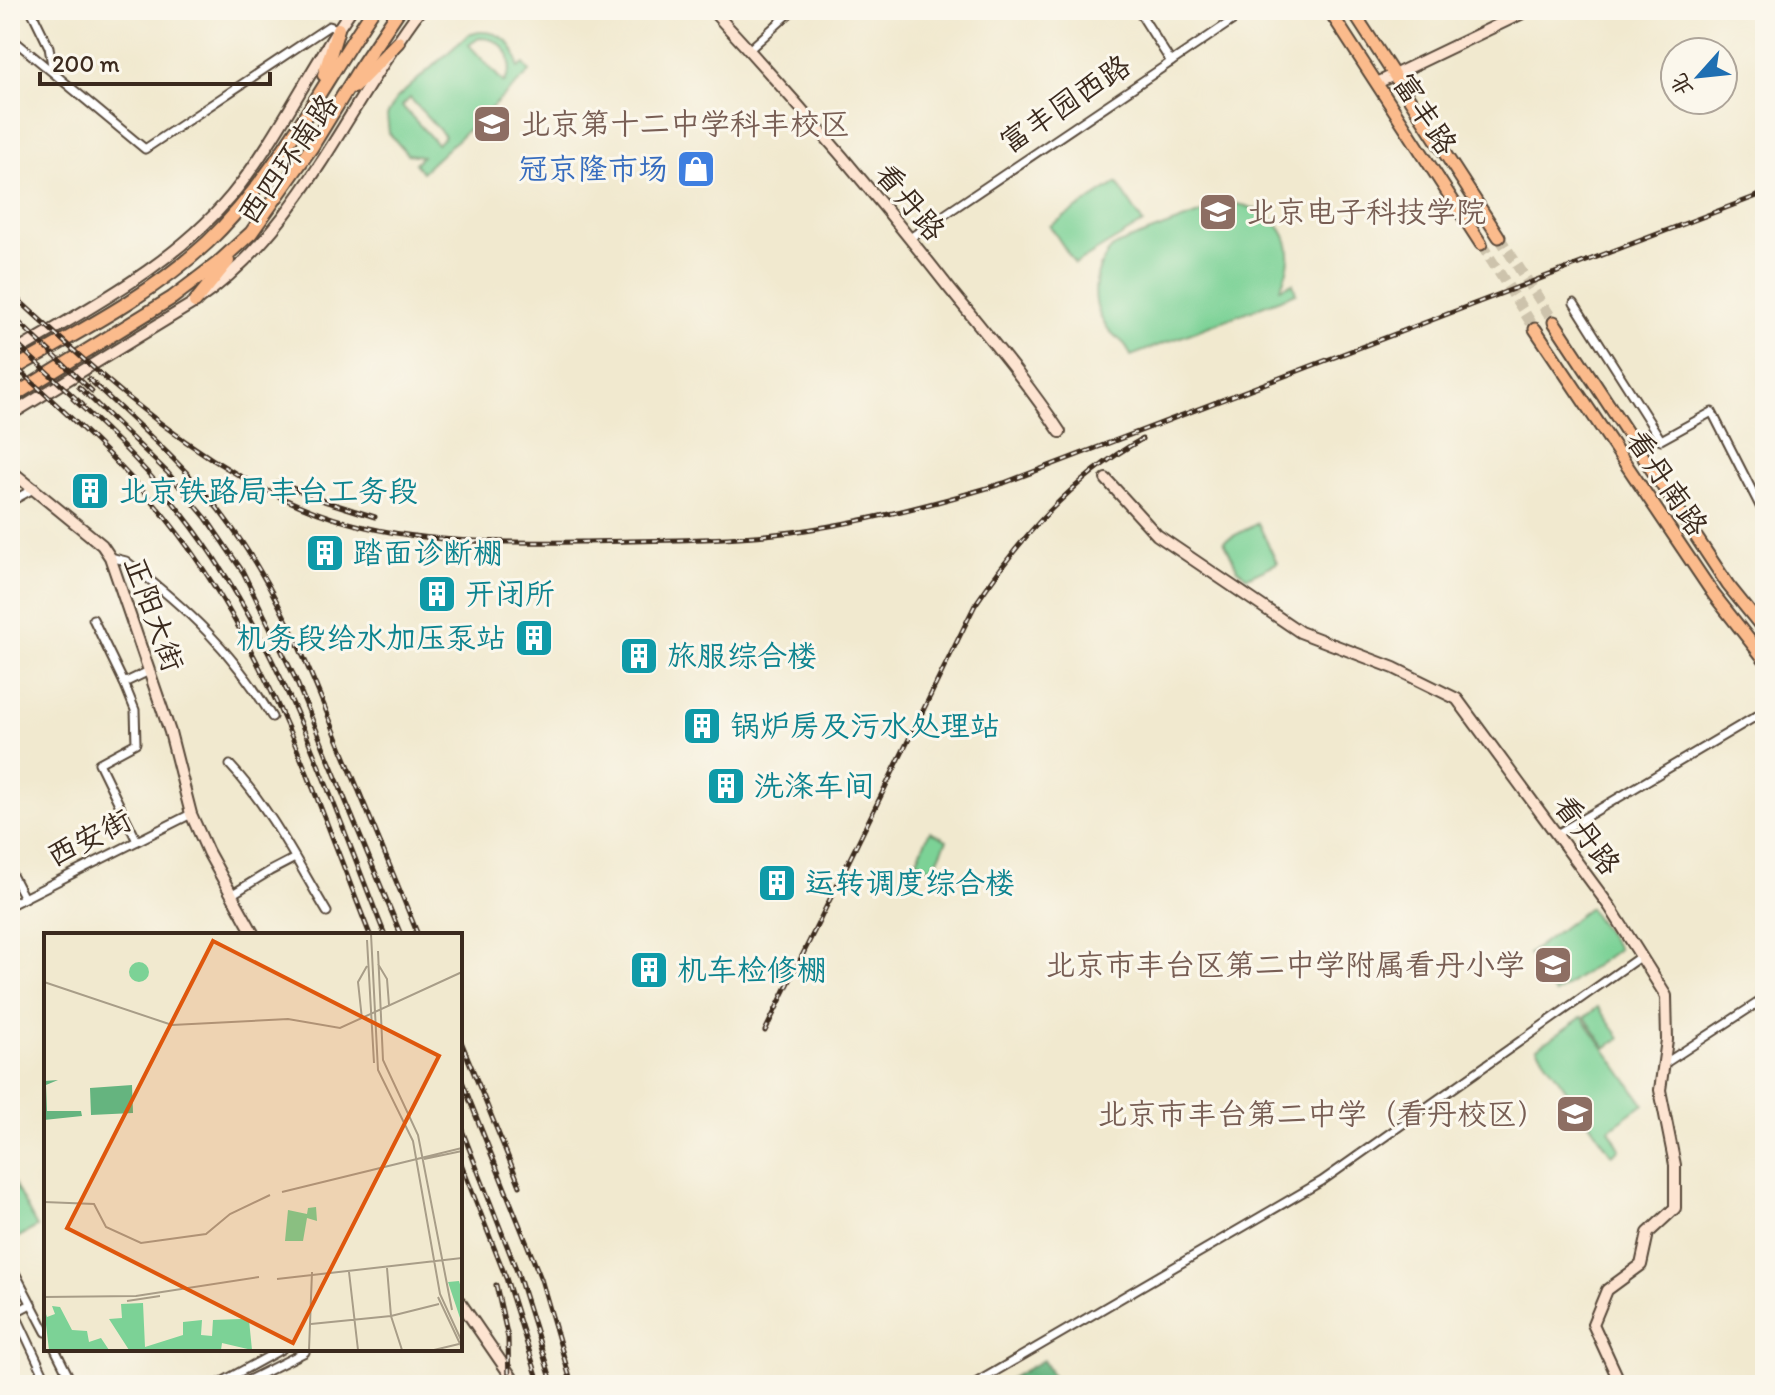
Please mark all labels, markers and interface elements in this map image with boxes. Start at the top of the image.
scale bar [40,36,270,86]
north arrow [1659,36,1739,116]
street label: 富丰园西路 [992,46,1137,161]
text: 200 m [52,49,120,78]
street label: 富丰路 [1385,66,1465,162]
text: 北 [1665,69,1699,101]
street label: 西四环南路 [229,87,346,231]
school or university icon: 北京第十二中学科丰校区 [471,103,513,145]
place label: 北京第十二中学科丰校区 [520,105,850,142]
shop icon: 冠京隆市场 [675,148,717,190]
place label: 冠京隆市场 [518,150,668,187]
street label: 看丹路 [867,155,953,248]
school or university icon: 北京电子科技学院 [1197,191,1239,233]
place label: 北京电子科技学院 [1246,193,1486,230]
street label: 看丹南路 [1619,423,1716,543]
building icon: 北京铁路局丰台工务段 [69,470,111,512]
place label: 北京铁路局丰台工务段 [118,472,418,509]
building icon: 踏面诊断棚 [304,532,346,574]
place label: 踏面诊断棚 [353,534,503,571]
street label: 正阳大街 [117,551,192,677]
building icon: 开闭所 [416,573,458,615]
place label: 开闭所 [465,575,555,612]
building icon: 机务段给水加压泵站 [513,617,555,659]
place label: 机务段给水加压泵站 [236,619,506,656]
building icon: 旅服综合楼 [618,635,660,677]
place label: 旅服综合楼 [667,637,817,674]
building icon: 锅炉房及污水处理站 [681,705,723,747]
place label: 锅炉房及污水处理站 [730,707,1000,744]
building icon: 洗涤车间 [705,765,747,807]
place label: 洗涤车间 [754,767,874,804]
street label: 看丹路 [1546,787,1629,882]
street label: 西安街 [40,801,137,874]
building icon: 运转调度综合楼 [756,862,798,904]
place label: 运转调度综合楼 [805,864,1015,901]
inset map [44,933,462,1351]
school or university icon: 北京市丰台区第二中学附属看丹小学 [1532,944,1574,986]
place label: 北京市丰台区第二中学附属看丹小学 [1045,946,1525,983]
building icon: 机车检修棚 [628,949,670,991]
place label: 机车检修棚 [677,951,827,988]
school or university icon: 北京市丰台第二中学（看丹校区） [1554,1093,1596,1135]
place label: 北京市丰台第二中学（看丹校区） [1097,1095,1547,1132]

